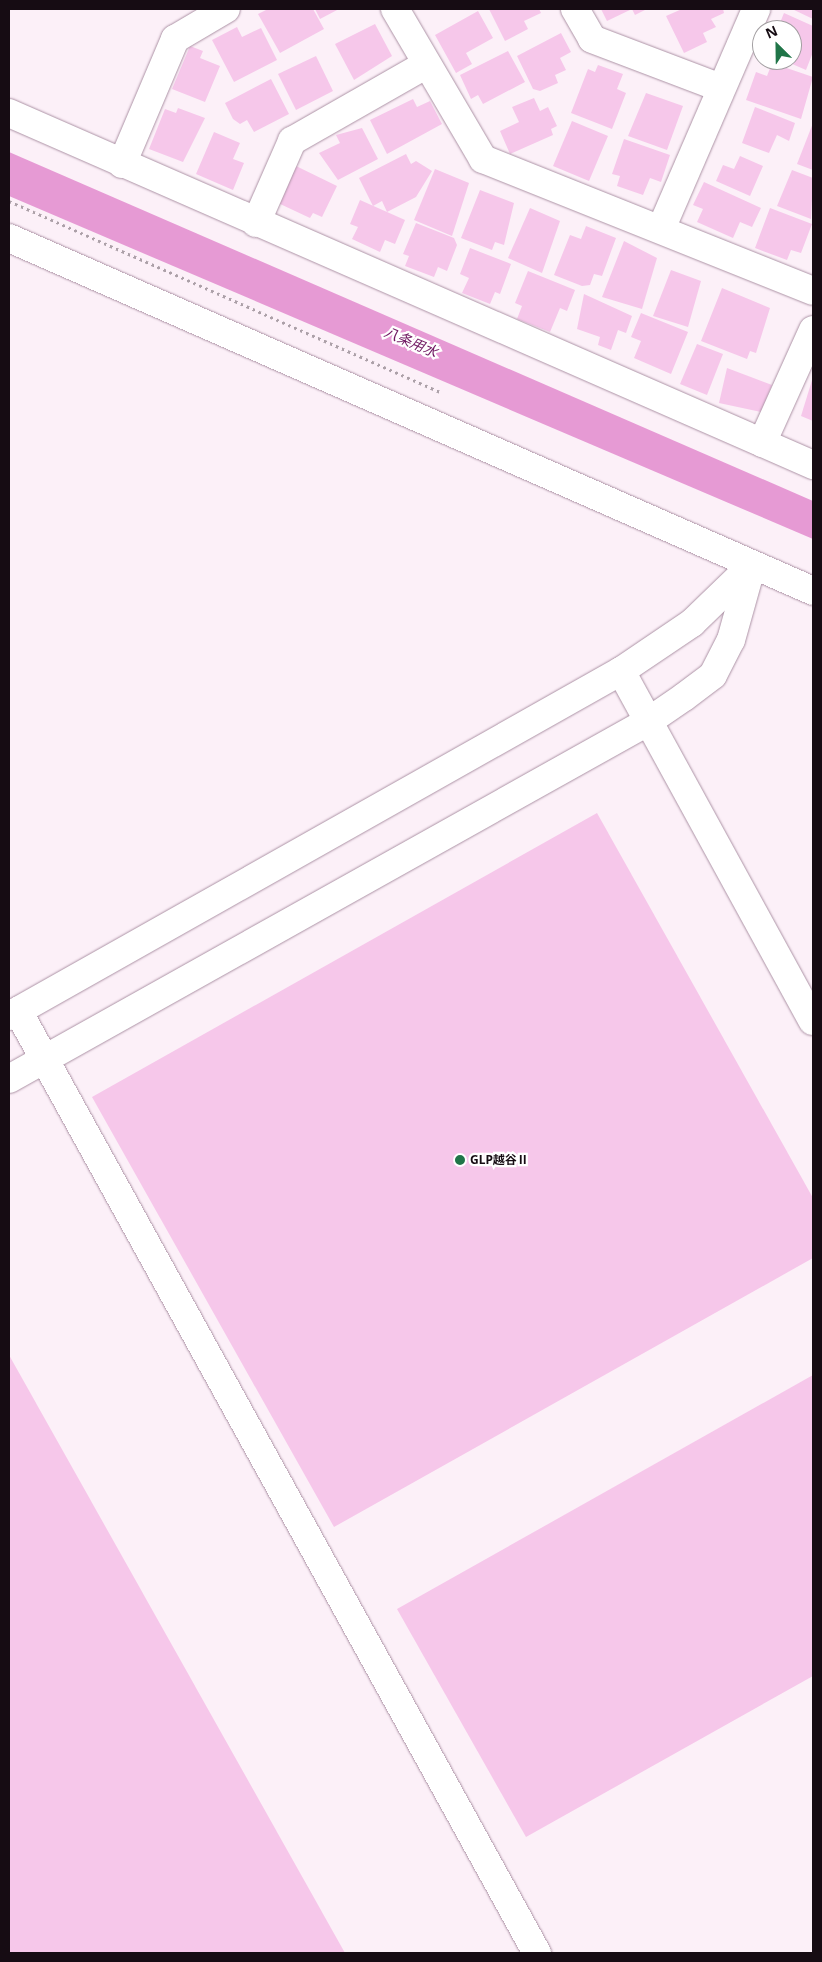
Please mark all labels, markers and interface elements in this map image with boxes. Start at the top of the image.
north arrow [752,20,802,70]
text: N [762,21,780,43]
water label: 八条用水 [382,323,440,361]
place label: GLP越谷Ⅱ [470,1153,529,1167]
marker: GLP越谷Ⅱ [454,1154,466,1166]

